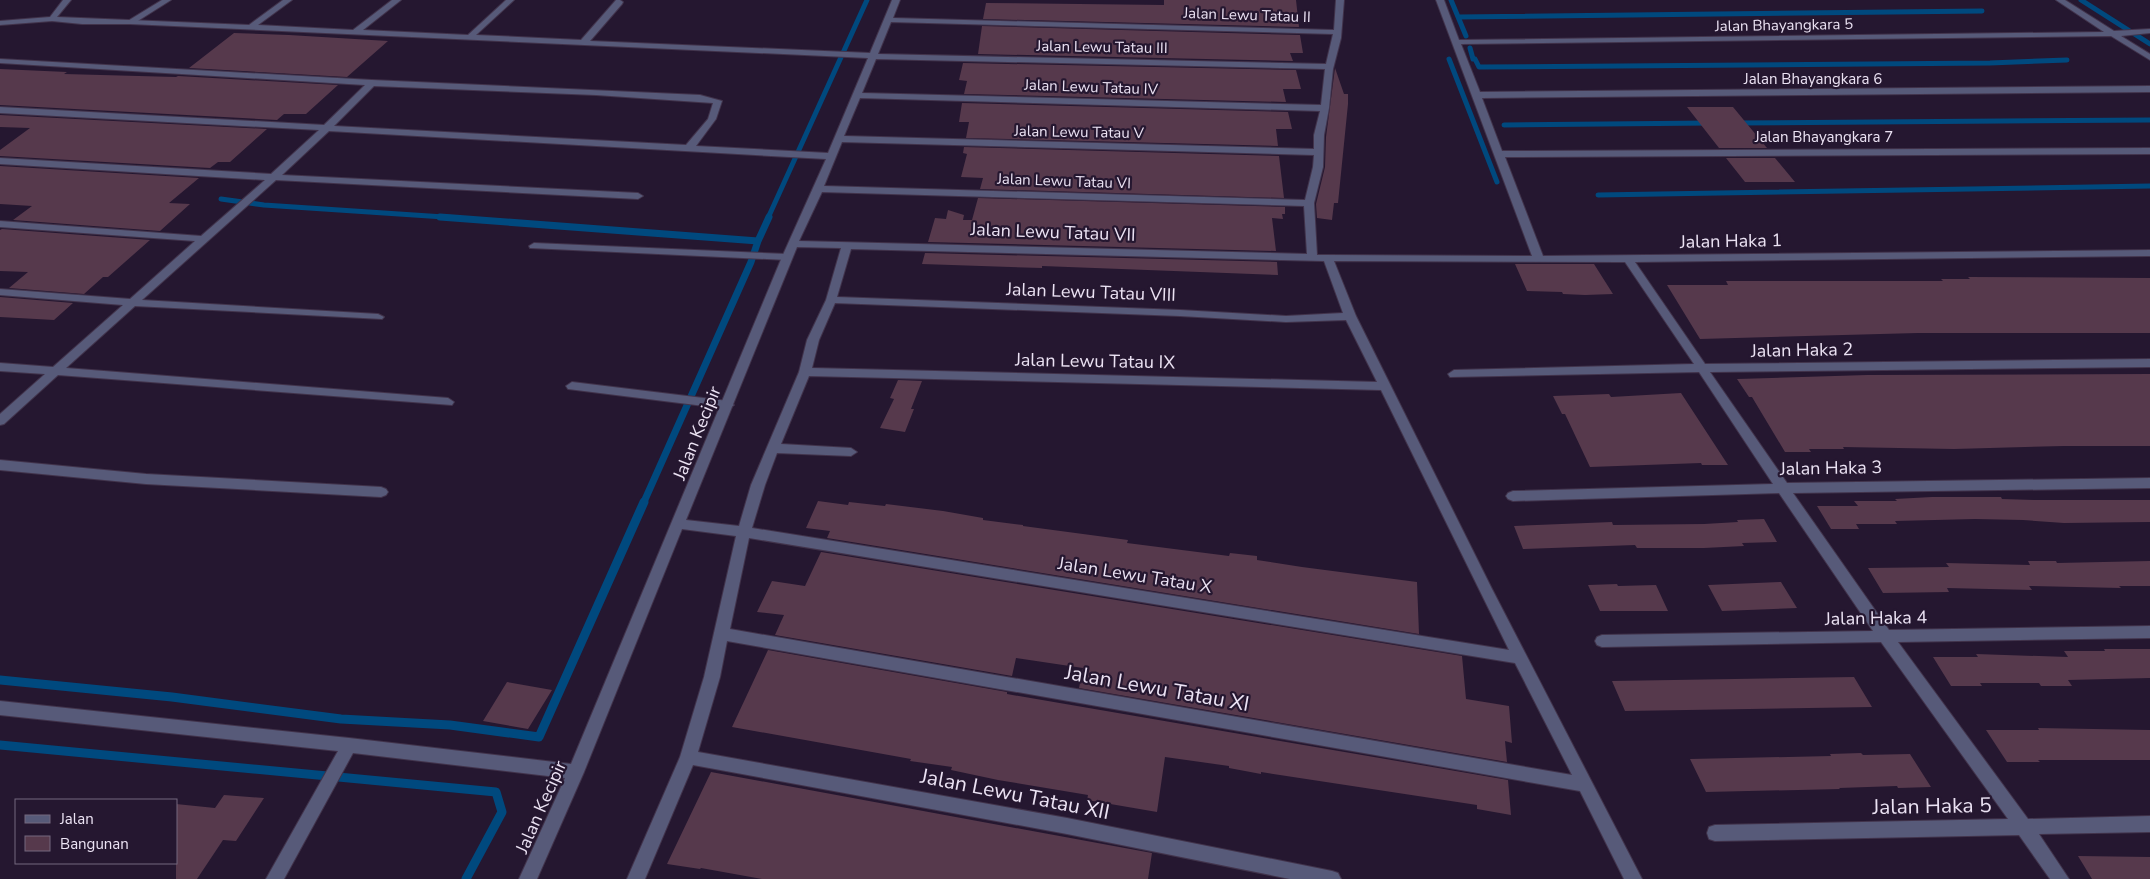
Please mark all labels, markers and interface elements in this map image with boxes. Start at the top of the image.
street label: Jalan Lewu Tatau II [1182,3,1311,27]
street label: Jalan Bhayangkara 5 [1714,14,1853,36]
street label: Jalan Lewu Tatau III [1035,36,1168,58]
street label: Jalan Bhayangkara 6 [1743,69,1882,89]
street label: Jalan Lewu Tatau IV [1023,75,1159,99]
street label: Jalan Lewu Tatau V [1013,121,1145,143]
street label: Jalan Bhayangkara 7 [1754,127,1893,147]
street label: Jalan Lewu Tatau VI [996,169,1131,193]
street label: Jalan Lewu Tatau VII [969,217,1136,247]
street label: Jalan Haka 1 [1679,228,1782,254]
street label: Jalan Lewu Tatau VIII [1005,277,1176,307]
street label: Jalan Haka 2 [1750,337,1853,363]
street label: Jalan Lewu Tatau IX [1014,348,1175,374]
street label: Jalan Kecipir [667,382,727,484]
street label: Jalan Haka 3 [1779,455,1882,481]
street label: Jalan Lewu Tatau X [1055,551,1214,599]
street label: Jalan Haka 4 [1824,605,1927,631]
street label: Jalan Lewu Tatau XI [1062,658,1251,718]
street label: Jalan Kecipir [509,756,572,858]
street label: Jalan Lewu Tatau XII [917,762,1112,826]
street label: Jalan Haka 5 [1871,791,1992,821]
legend [15,799,178,864]
text: Jalan [59,809,94,829]
text: Bangunan [60,834,129,854]

